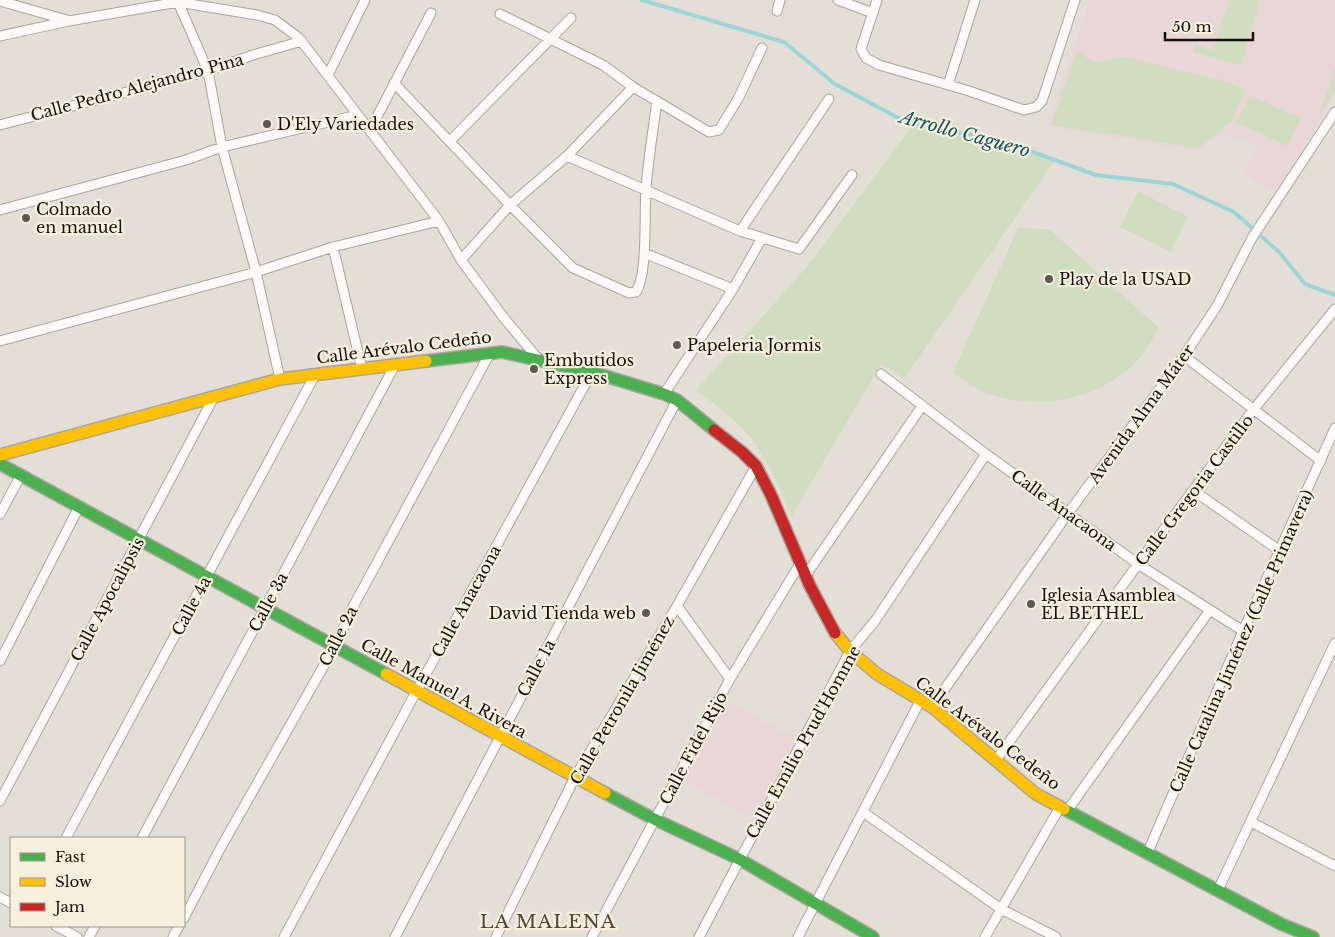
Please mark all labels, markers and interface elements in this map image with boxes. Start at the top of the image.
scale bar [1165,10,1252,42]
text: 50 m [1172,17,1212,36]
street label: Calle Pedro Alejandro Pina [28,49,246,125]
water label: Arrollo Caguero [895,106,1033,162]
place label: D'Ely Variedades [277,114,414,134]
marker: D'Ely Variedades [261,118,273,130]
place label: Colmado en manuel [36,199,123,237]
marker: Colmado en manuel [20,212,32,224]
place label: Play de la USAD [1059,269,1191,289]
marker: Play de la USAD [1043,273,1055,285]
street label: Calle Arévalo Cedeño [315,326,493,368]
place label: Papeleria Jormis [687,335,821,355]
marker: Papeleria Jormis [671,339,683,351]
street label: Avenida Alma Máter [1083,340,1198,488]
place label: Embutidos Express [544,350,634,388]
marker: Embutidos Express [528,363,540,375]
street label: Calle Gregoria Castillo [1131,410,1257,570]
street label: Calle Anacaona [1007,465,1121,555]
street label: Calle Catalina Jiménez (Calle Primavera) [1165,486,1317,796]
street label: Calle Apocalipsis [66,533,148,665]
street label: Calle Anacaona [427,541,505,661]
street label: Calle 3a [244,569,292,635]
street label: Calle 4a [167,573,215,639]
place label: Iglesia Asamblea EL BETHEL [1041,585,1176,623]
marker: Iglesia Asamblea EL BETHEL [1025,598,1037,610]
street label: Calle 2a [314,603,362,669]
place label: David Tienda web [489,603,636,623]
marker: David Tienda web [640,607,652,619]
street label: Calle Petronila Jiménez [565,612,679,788]
street label: Calle Manuel A. Rivera [358,634,531,742]
street label: Calle 1a [513,636,559,700]
street label: Calle Emilio Prud'Homme [741,642,865,842]
street label: Calle Arévalo Cedeño [912,672,1064,794]
street label: Calle Fidel Rijo [655,688,731,808]
legend [10,837,185,927]
text: Fast [55,847,86,866]
text: Slow [55,872,92,891]
text: Jam [53,897,85,916]
district label: LA MALENA [480,910,616,933]

